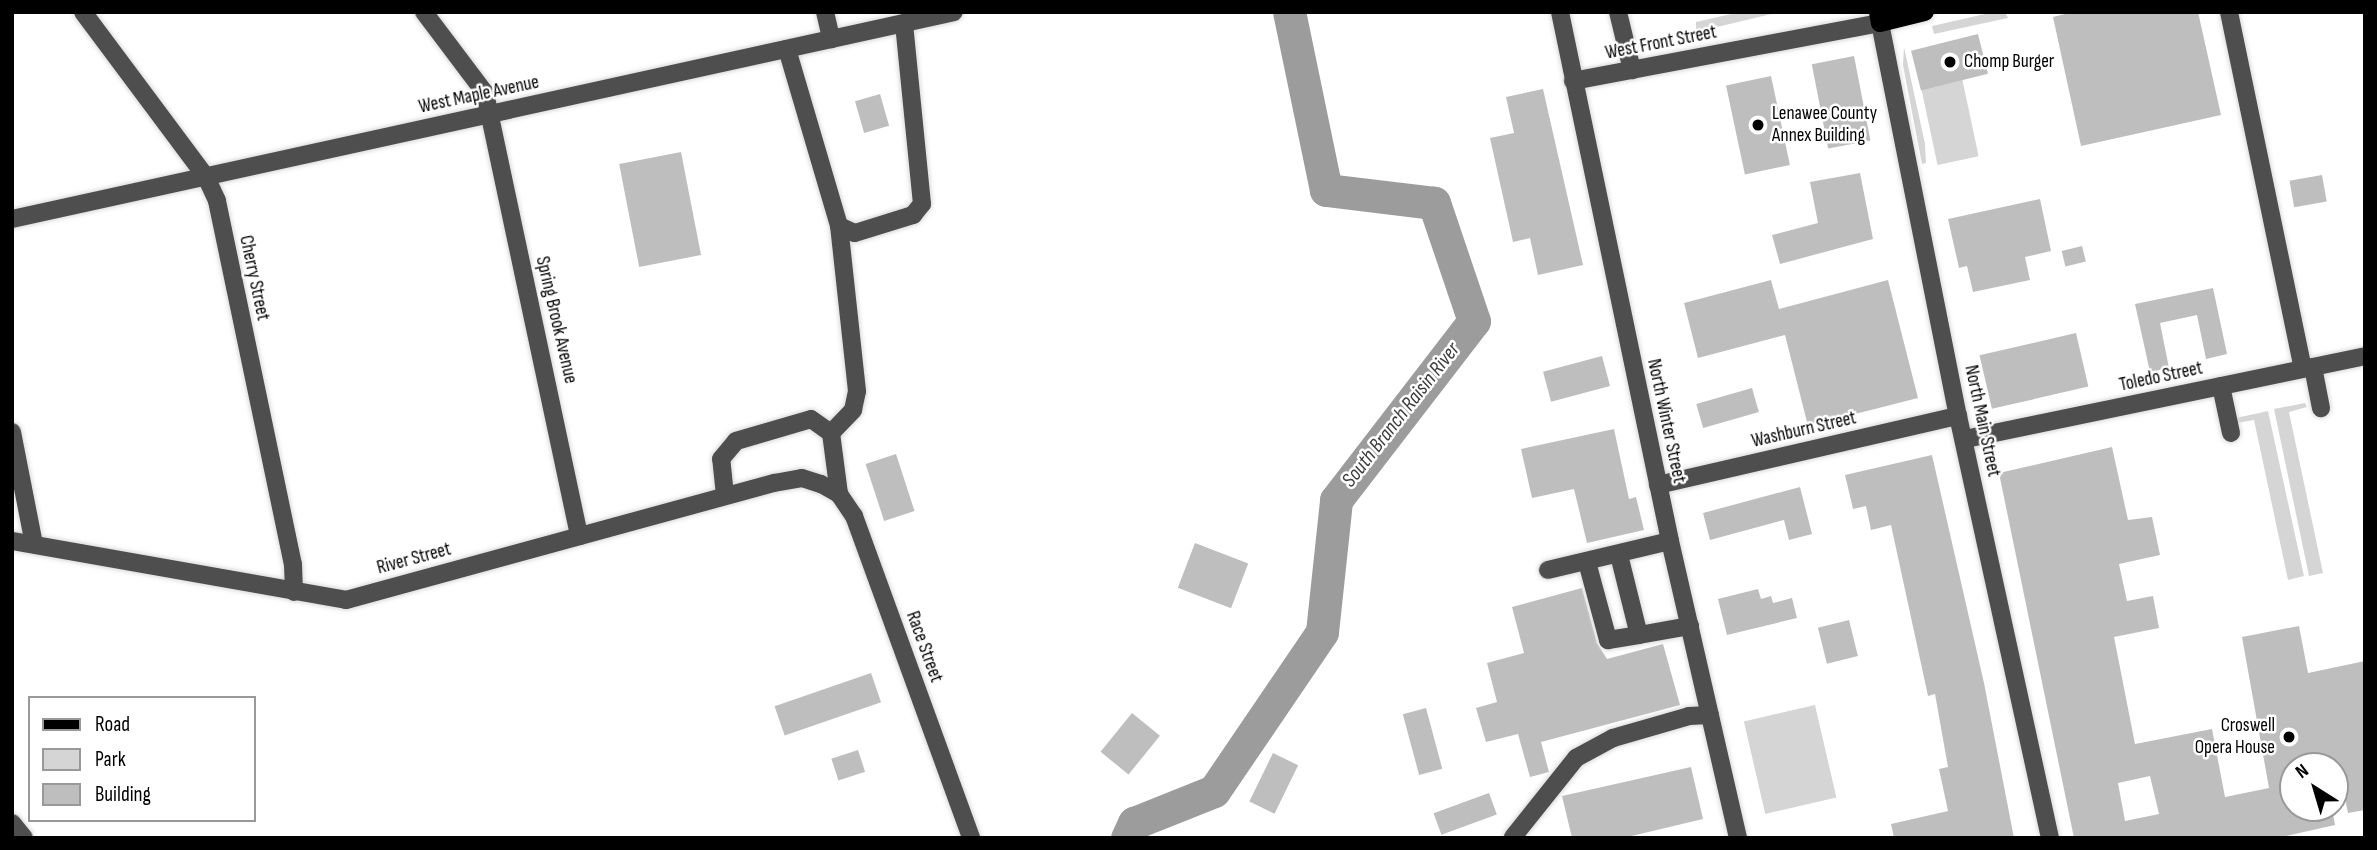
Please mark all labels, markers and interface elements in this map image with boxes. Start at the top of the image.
street label: West Front Street [1604,21,1718,65]
place label: Chomp Burger [1964,51,2054,73]
marker: Chomp Burger [1942,54,1958,70]
street label: West Maple Avenue [417,71,541,119]
place label: Lenawee County Annex Building [1772,103,1877,147]
marker: Lenawee County Annex Building [1750,117,1766,133]
street label: Cherry Street [234,233,274,323]
street label: Spring Brook Avenue [530,254,582,386]
water label: South Branch Raisin River [1337,338,1465,492]
street label: North Winter Street [1642,357,1690,485]
street label: Toledo Street [2117,357,2205,397]
street label: North Main Street [1959,363,2005,479]
street label: Washburn Street [1749,407,1859,453]
street label: River Street [374,538,454,580]
street label: Race Street [901,608,947,686]
legend [28,696,256,822]
text: Road [95,712,130,737]
place label: Croswell Opera House [2195,715,2275,759]
marker: Croswell Opera House [2281,729,2297,745]
text: Park [95,747,126,772]
north arrow [2279,752,2349,822]
text: N [2291,759,2313,784]
text: Building [95,782,151,807]

